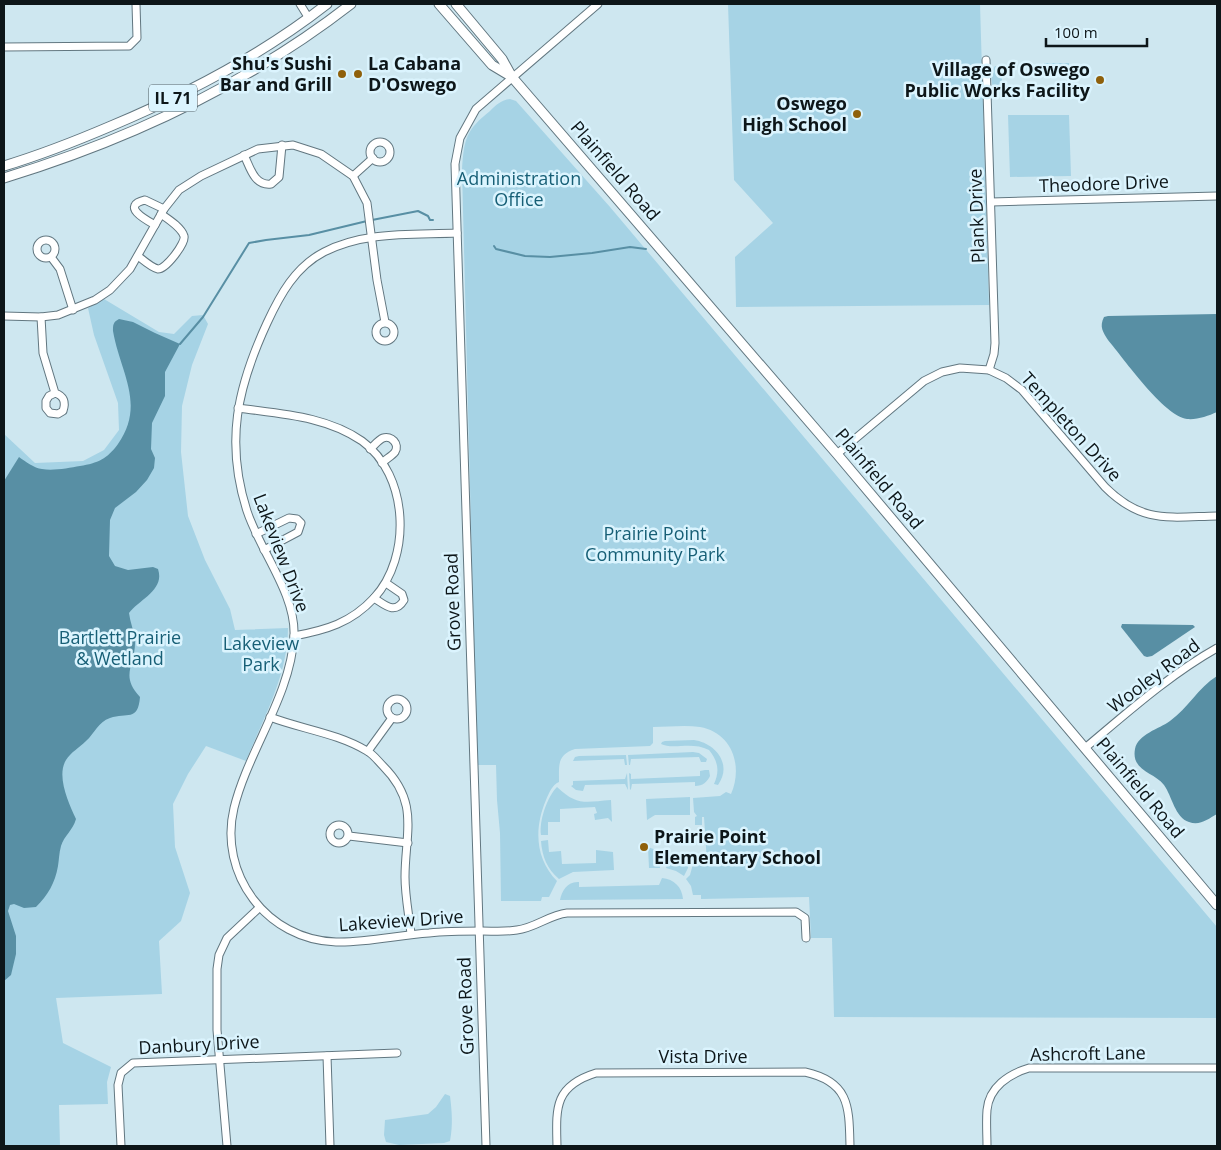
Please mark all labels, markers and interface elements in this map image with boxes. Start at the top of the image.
scale bar [1046,15,1147,47]
text: 100 m [1054,22,1098,42]
place label: Shu's Sushi Bar and Grill [220,51,332,96]
place label: La Cabana D'Oswego [368,51,461,96]
place label: Village of Oswego Public Works Facility [905,57,1091,102]
marker: Shu's Sushi Bar and Grill [336,68,348,80]
marker: La Cabana D'Oswego [352,68,364,80]
marker: Village of Oswego Public Works Facility [1094,74,1106,86]
road number: IL 71 [149,85,197,112]
place label: Oswego High School [742,91,847,136]
marker: Oswego High School [851,108,863,120]
street label: Plainfield Road [566,115,666,225]
park label: Administration Office [457,166,581,211]
street label: Plank Drive [962,168,990,264]
street label: Theodore Drive [1039,169,1169,197]
street label: Templeton Drive [1016,367,1127,486]
street label: Plainfield Road [830,423,929,534]
street label: Lakeview Drive [248,490,316,615]
park label: Prairie Point Community Park [585,521,725,566]
street label: Grove Road [438,553,466,651]
park label: Bartlett Prairie & Wetland [59,625,181,670]
park label: Lakeview Park [223,631,299,676]
street label: Wooley Road [1102,633,1204,718]
street label: Plainfield Road [1091,732,1190,843]
place label: Prairie Point Elementary School [654,824,821,869]
marker: Prairie Point Elementary School [638,841,650,853]
street label: Lakeview Drive [338,904,464,936]
street label: Grove Road [451,957,479,1055]
street label: Danbury Drive [138,1029,260,1059]
street label: Ashcroft Lane [1030,1040,1146,1066]
street label: Vista Drive [658,1044,748,1068]

